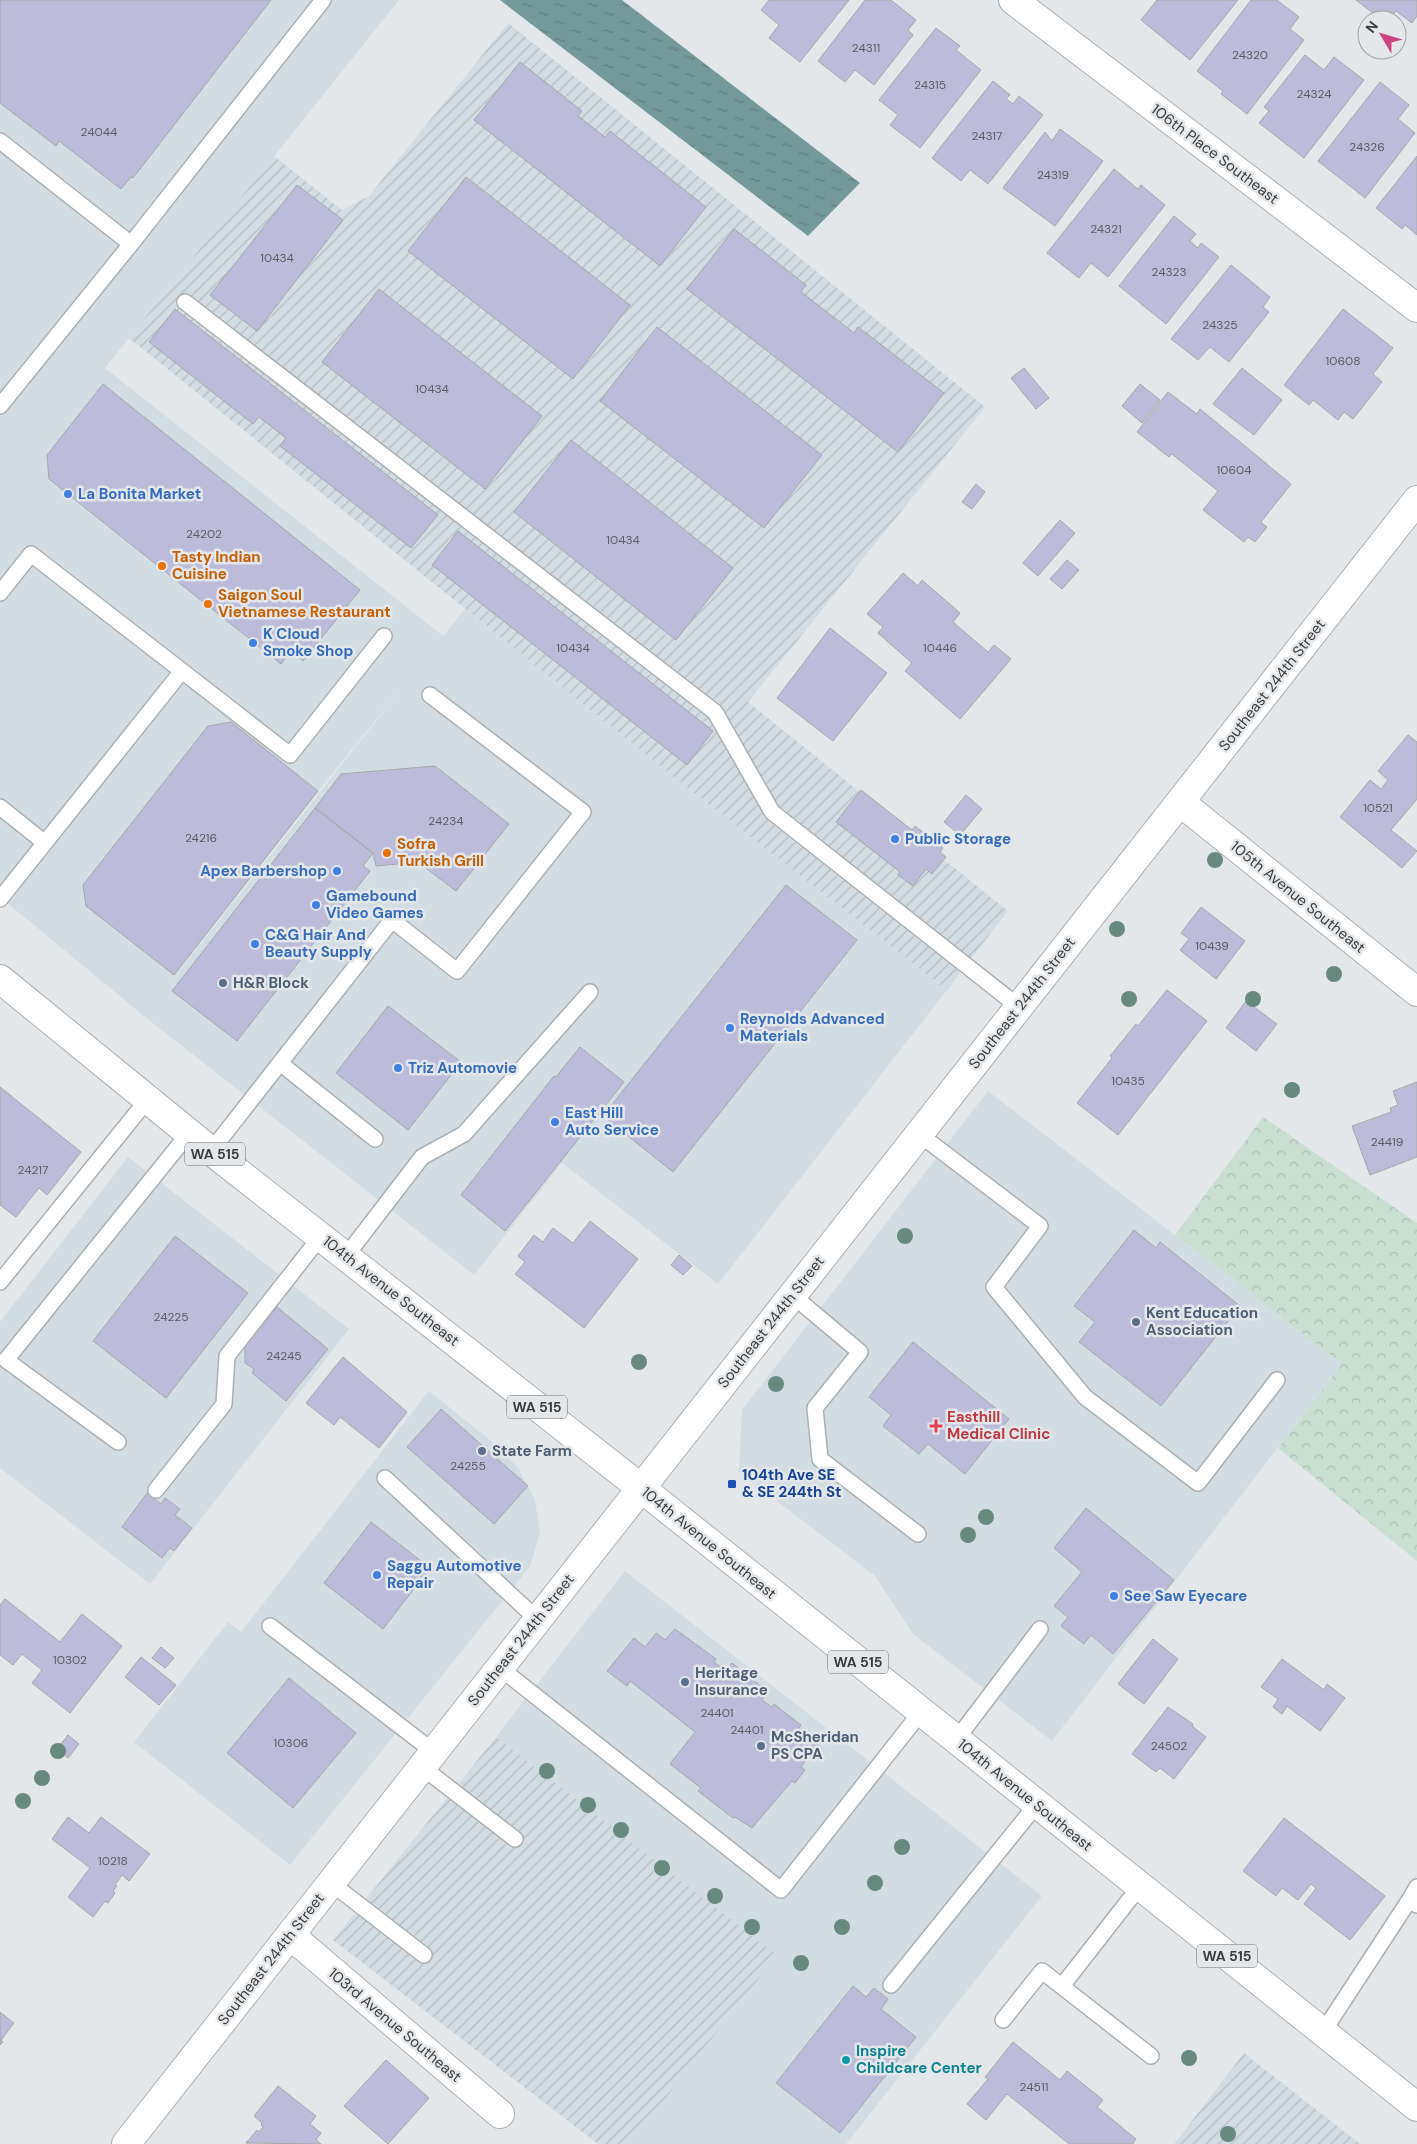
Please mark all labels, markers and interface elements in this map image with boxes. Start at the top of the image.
north arrow [1357,10,1407,60]
text: N [1362,17,1382,37]
house number: 24311 [852,40,880,56]
house number: 24320 [1232,47,1268,63]
house number: 24315 [914,77,946,93]
house number: 24324 [1296,86,1332,102]
street label: 106th Place Southeast [1147,99,1283,209]
house number: 24044 [81,124,117,140]
house number: 24317 [971,128,1003,144]
house number: 24326 [1349,139,1385,155]
house number: 24319 [1037,167,1069,183]
house number: 24321 [1090,221,1122,237]
house number: 10434 [260,250,294,266]
house number: 24323 [1151,264,1187,280]
house number: 24325 [1202,317,1238,333]
house number: 10608 [1326,353,1361,369]
house number: 10434 [415,381,449,397]
house number: 10604 [1217,462,1251,478]
place label: La Bonita Market [78,484,201,504]
marker: La Bonita Market [62,488,74,500]
house number: 24202 [186,526,222,542]
house number: 10434 [606,532,640,548]
place label: Tasty Indian Cuisine [172,547,261,584]
marker: Tasty Indian Cuisine [156,560,168,572]
place label: Saigon Soul Vietnamese Restaurant [218,585,391,622]
marker: Saigon Soul Vietnamese Restaurant [202,598,214,610]
street label: Southeast 244th Street [1214,615,1330,755]
place label: K Cloud Smoke Shop [263,624,353,661]
marker: K Cloud Smoke Shop [247,637,259,649]
house number: 10434 [556,640,590,656]
house number: 10446 [923,640,957,656]
house number: 10521 [1363,800,1393,816]
house number: 24234 [428,813,464,829]
place label: Public Storage [905,829,1011,849]
house number: 24216 [185,830,217,846]
marker: Public Storage [889,833,901,845]
place label: Sofra Turkish Grill [397,834,484,871]
street label: 105th Avenue Southeast [1226,836,1370,958]
marker: Sofra Turkish Grill [381,847,393,859]
place label: Apex Barbershop [200,861,327,881]
marker: Apex Barbershop [331,865,343,877]
place label: Gamebound Video Games [326,886,424,923]
marker: Gamebound Video Games [310,899,322,911]
place label: C&G Hair And Beauty Supply [265,925,372,962]
street label: Southeast 244th Street [964,933,1080,1073]
marker: C&G Hair And Beauty Supply [249,938,261,950]
house number: 10439 [1195,938,1229,954]
place label: H&R Block [233,973,309,993]
marker: H&R Block [217,977,229,989]
place label: Reynolds Advanced Materials [740,1009,885,1046]
marker: Reynolds Advanced Materials [724,1022,736,1034]
place label: Triz Automovie [408,1058,517,1078]
marker: Triz Automovie [392,1062,404,1074]
house number: 10435 [1111,1073,1145,1089]
place label: East Hill Auto Service [565,1103,659,1140]
marker: East Hill Auto Service [549,1116,561,1128]
house number: 24419 [1371,1134,1403,1150]
road number: WA 515 [185,1142,245,1166]
house number: 24217 [17,1162,49,1178]
street label: 104th Avenue Southeast [319,1231,463,1351]
street label: Southeast 244th Street [713,1252,829,1392]
place label: Kent Education Association [1146,1303,1258,1340]
house number: 24225 [153,1309,189,1325]
marker: Kent Education Association [1130,1316,1142,1328]
house number: 24245 [266,1348,302,1364]
road number: WA 515 [507,1395,567,1418]
place label: Easthill Medical Clinic [947,1407,1050,1444]
marker: Easthill Medical Clinic [929,1419,943,1433]
place label: State Farm [492,1441,572,1461]
marker: State Farm [476,1445,488,1457]
house number: 24255 [450,1458,486,1474]
place label: 104th Ave SE & SE 244th St [742,1465,841,1502]
marker: 104th Ave SE & SE 244th St [726,1478,738,1490]
street label: 104th Avenue Southeast [637,1482,781,1604]
place label: Saggu Automotive Repair [387,1556,521,1593]
marker: Saggu Automotive Repair [371,1569,383,1581]
street label: Southeast 244th Street [463,1570,579,1710]
place label: See Saw Eyecare [1124,1586,1247,1606]
marker: See Saw Eyecare [1108,1590,1120,1602]
road number: WA 515 [828,1650,888,1674]
house number: 10302 [53,1652,87,1668]
place label: Heritage Insurance [695,1663,768,1700]
marker: Heritage Insurance [679,1676,691,1688]
house number: 24401 [700,1705,734,1721]
house number: 24401 [730,1722,764,1738]
place label: McSheridan PS CPA [771,1727,859,1764]
street label: 104th Avenue Southeast [953,1734,1097,1856]
house number: 10306 [274,1735,308,1751]
house number: 24502 [1151,1738,1187,1754]
marker: McSheridan PS CPA [755,1740,767,1752]
house number: 10218 [98,1853,128,1869]
street label: Southeast 244th Street [213,1889,329,2029]
road number: WA 515 [1197,1944,1257,1968]
street label: 103rd Avenue Southeast [324,1963,466,2087]
place label: Inspire Childcare Center [856,2041,982,2078]
marker: Inspire Childcare Center [840,2054,852,2066]
house number: 24511 [1020,2079,1048,2095]

